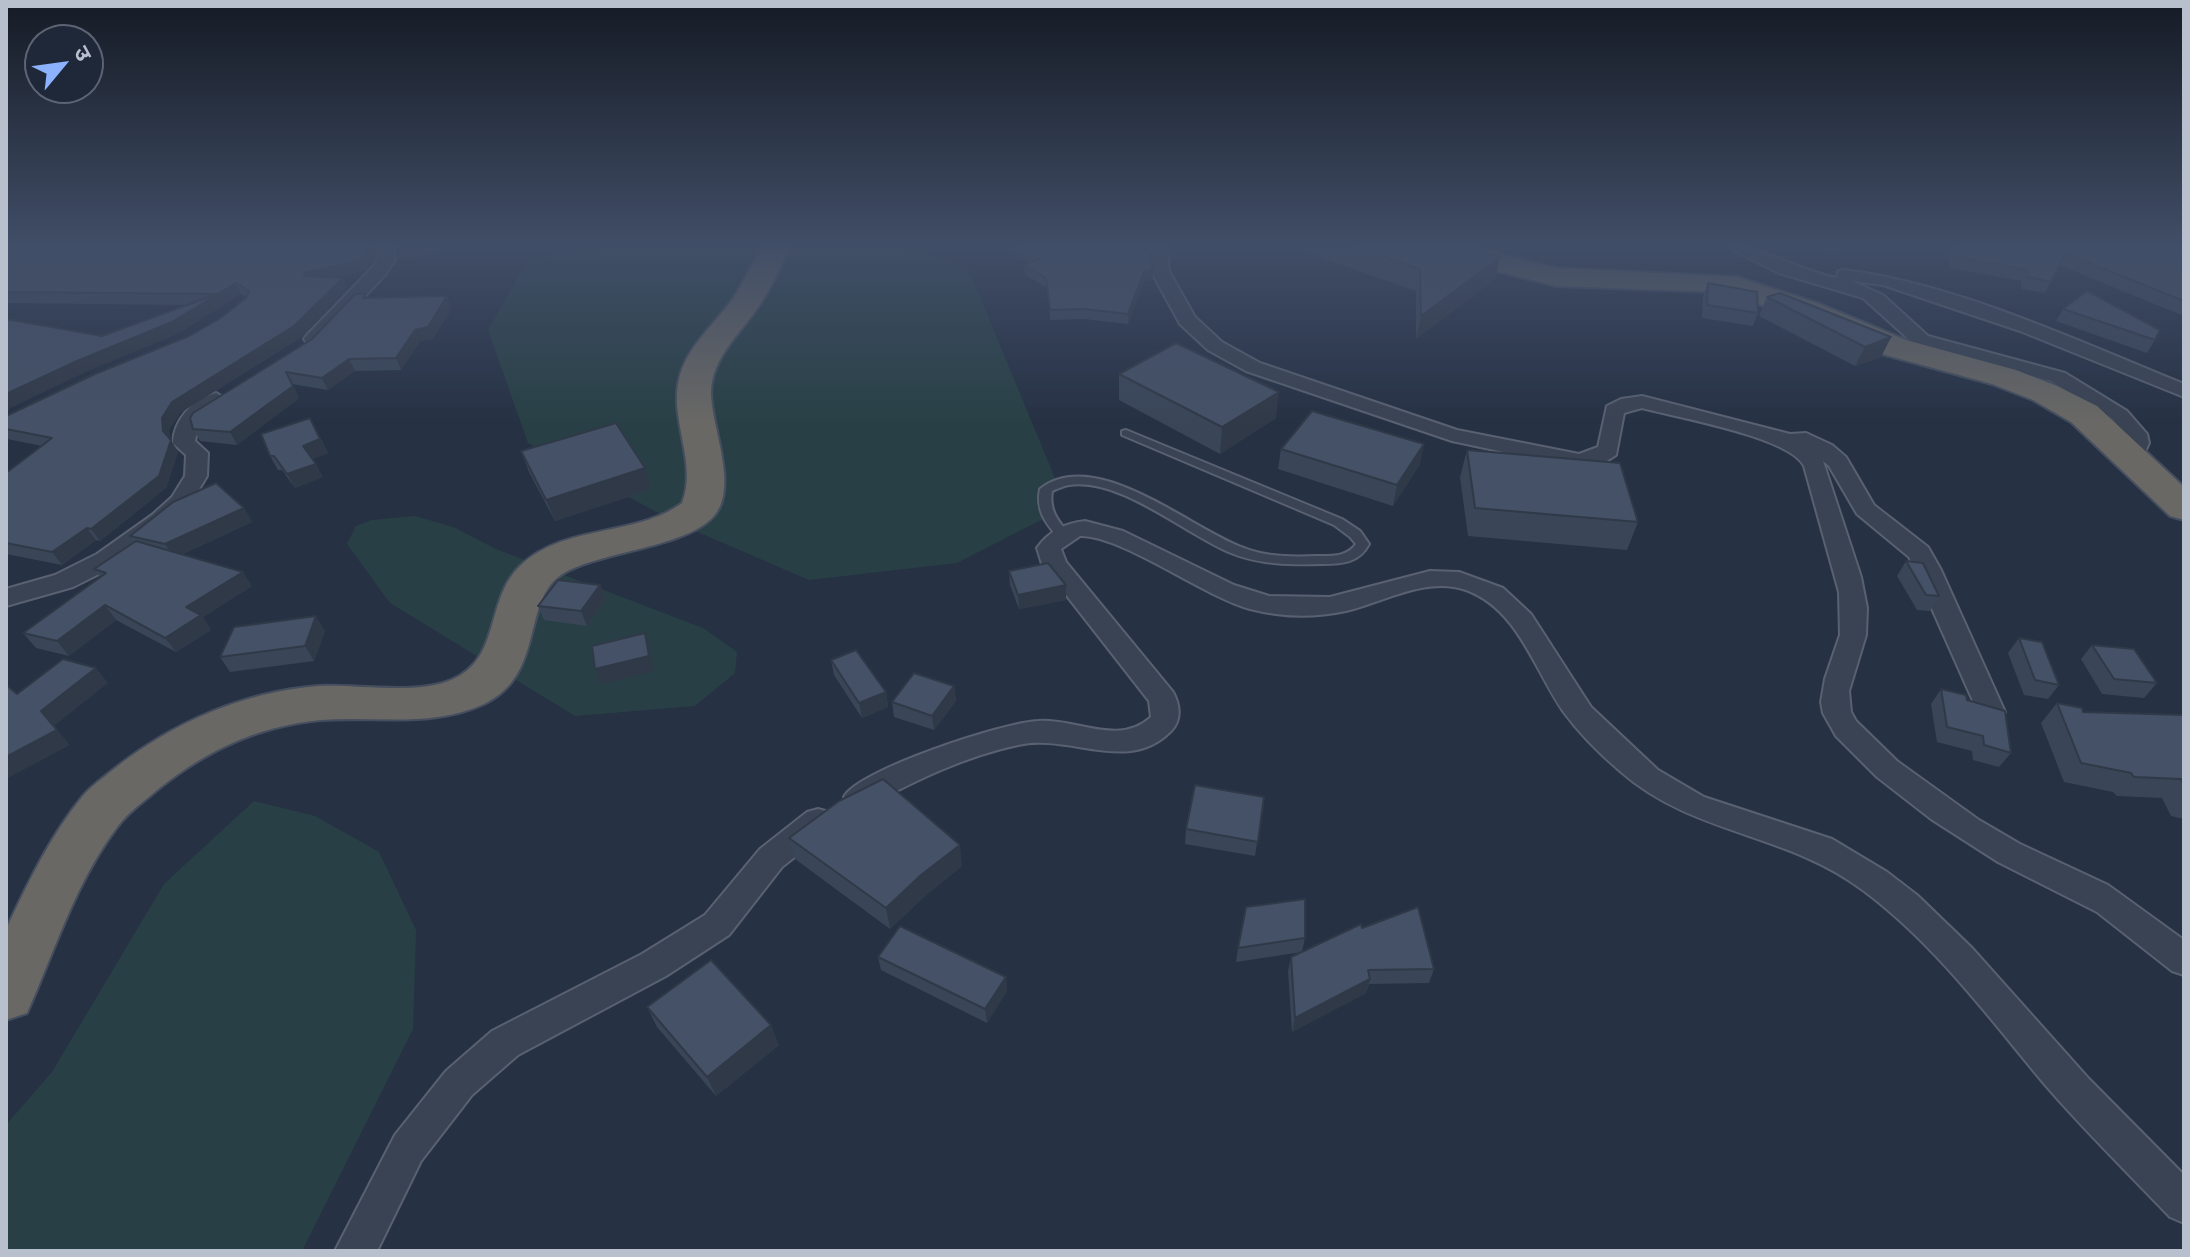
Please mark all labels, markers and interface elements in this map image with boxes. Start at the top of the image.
north arrow [24,24,104,104]
text: उ [69,41,99,65]

